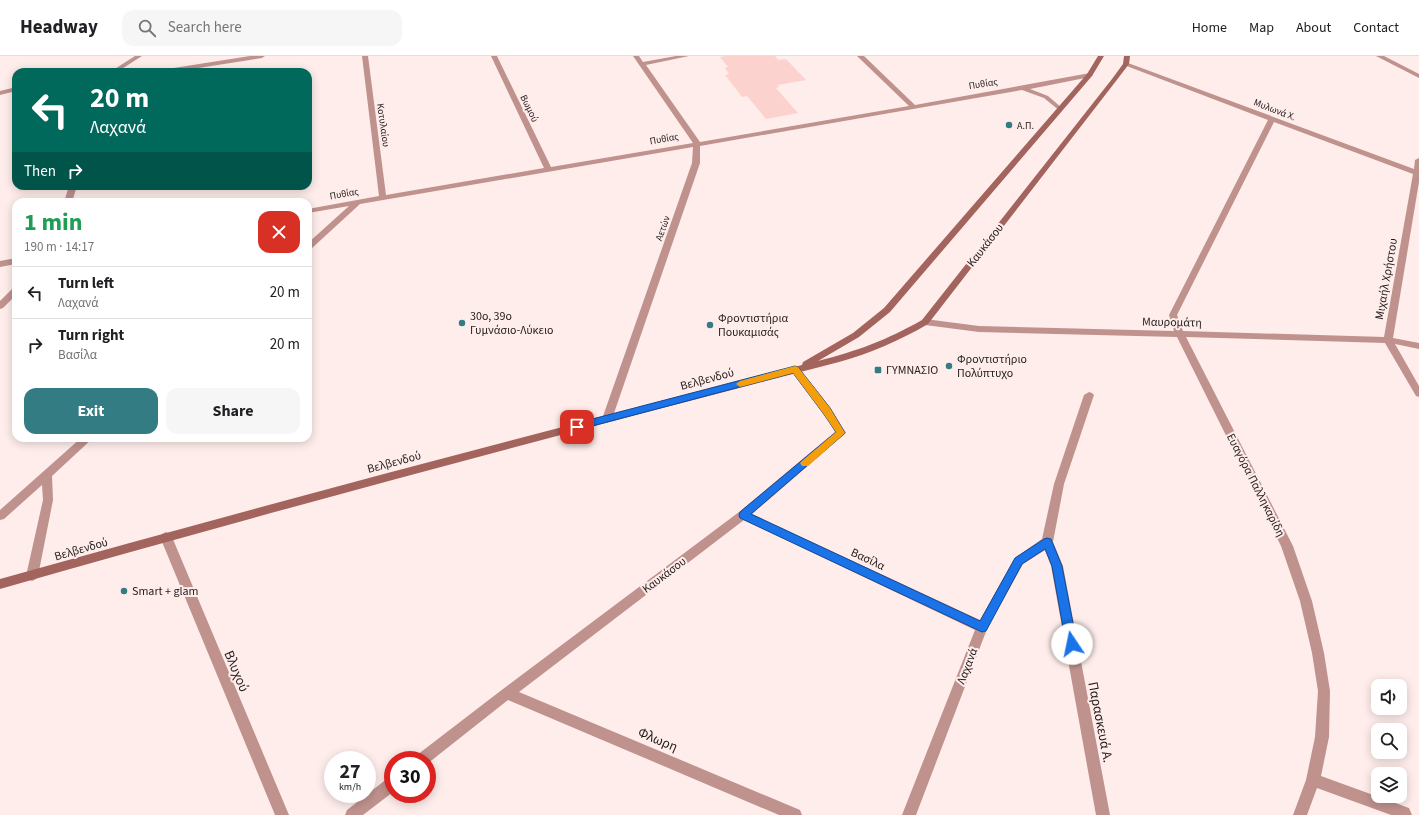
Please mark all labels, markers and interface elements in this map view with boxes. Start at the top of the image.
search box [122,10,402,46]
text: Headway [20,14,98,41]
icon: search [136,17,158,39]
text: Search here [168,17,242,38]
text: Home [1192,18,1227,38]
text: Map [1249,18,1274,38]
text: About [1296,18,1331,38]
text: Contact [1353,18,1399,38]
street label: Πυθίας [968,75,999,93]
text: 20 m [90,78,149,118]
icon: left [24,84,76,136]
street label: Βωμού [516,92,542,124]
street label: Μυλωνά Χ. [1252,96,1298,124]
street label: Κοτυλαίου [373,102,393,148]
text: Λαχανά [90,115,146,140]
place label: Α.Π. [1017,119,1034,133]
marker: Α.Π. [1004,120,1014,130]
street label: Πυθίας [649,129,680,148]
icon: right [64,160,86,182]
text: Then [24,161,56,182]
street label: Πυθίας [329,184,360,203]
text: 1 min [24,205,82,240]
button: close [258,211,300,253]
street label: Αετών [652,214,674,243]
street label: Καυκάσου [963,220,1008,271]
street label: Μιχαήλ Χρήστου [1371,237,1402,321]
text: 190 m · 14:17 [24,238,94,256]
text: Turn left [58,273,114,294]
icon: left [24,282,46,304]
text: 20 m [270,282,300,303]
text: Λαχανά [58,294,99,312]
place label: 30ο, 39ο Γυμνάσιο-Λύκειο [470,308,553,339]
place label: Φροντιστήρια Πουκαμισάς [718,310,789,341]
street label: Μαυρομάτη [1142,313,1202,332]
marker: 30ο, 39ο Γυμνάσιο-Λύκειο [457,318,467,328]
marker: Φροντιστήρια Πουκαμισάς [705,320,715,330]
text: Turn right [58,325,124,346]
icon: right [24,334,46,356]
text: 20 m [270,334,300,355]
text: Βασίλα [58,346,97,364]
place label: Φροντιστήριο Πολύπτυχο [957,351,1027,382]
marker: Φροντιστήριο Πολύπτυχο [944,361,954,371]
place label: ΓΥΜΝΑΣΙΟ [886,362,938,379]
street label: Βελβενδού [678,364,736,395]
marker: ΓΥΜΝΑΣΙΟ [873,365,883,375]
button: Exit [24,388,158,434]
button: Share [166,388,300,434]
pin [560,410,594,444]
icon: arrive [566,416,588,438]
street label: Ευαγόρα Παλληκαρίδη [1222,431,1289,540]
street label: Βελβενδού [365,447,423,478]
street label: Βελβενδού [52,534,110,565]
street label: Βασίλα [848,544,888,575]
street label: Καυκάσου [639,553,690,598]
place label: Smart + glam [132,583,199,600]
marker: Smart + glam [119,586,129,596]
position arrow [1051,623,1093,665]
street label: Λαχανά [953,645,982,687]
street label: Βλυχού [218,648,254,695]
map controls [1371,679,1407,803]
button: sound [1371,679,1407,715]
street label: Παρασκευά Α. [1082,680,1118,764]
street label: Φλωρη [635,723,681,757]
button: search [1371,723,1407,759]
speed limit sign: 30 [384,751,436,803]
text: 27 [339,758,361,786]
button: layers [1371,767,1407,803]
text: km/h [339,780,361,794]

